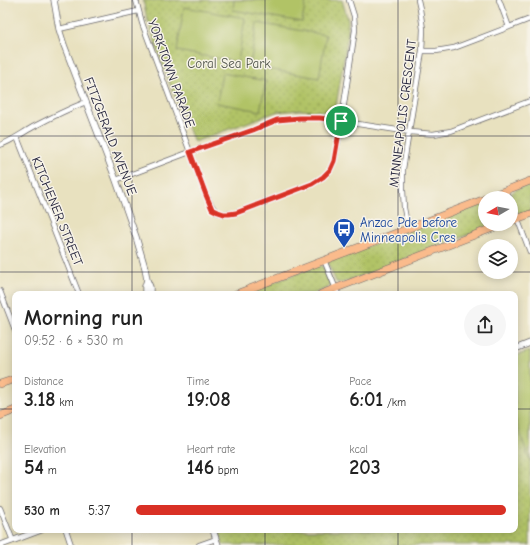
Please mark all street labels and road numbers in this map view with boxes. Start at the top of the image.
street label: YORKTOWN PARADE [145,17,198,130]
street label: MINNEAPOLIS CRESCENT [386,38,419,188]
street label: FITZGERALD AVENUE [81,75,140,197]
street label: KITCHENER STREET [29,154,86,268]

